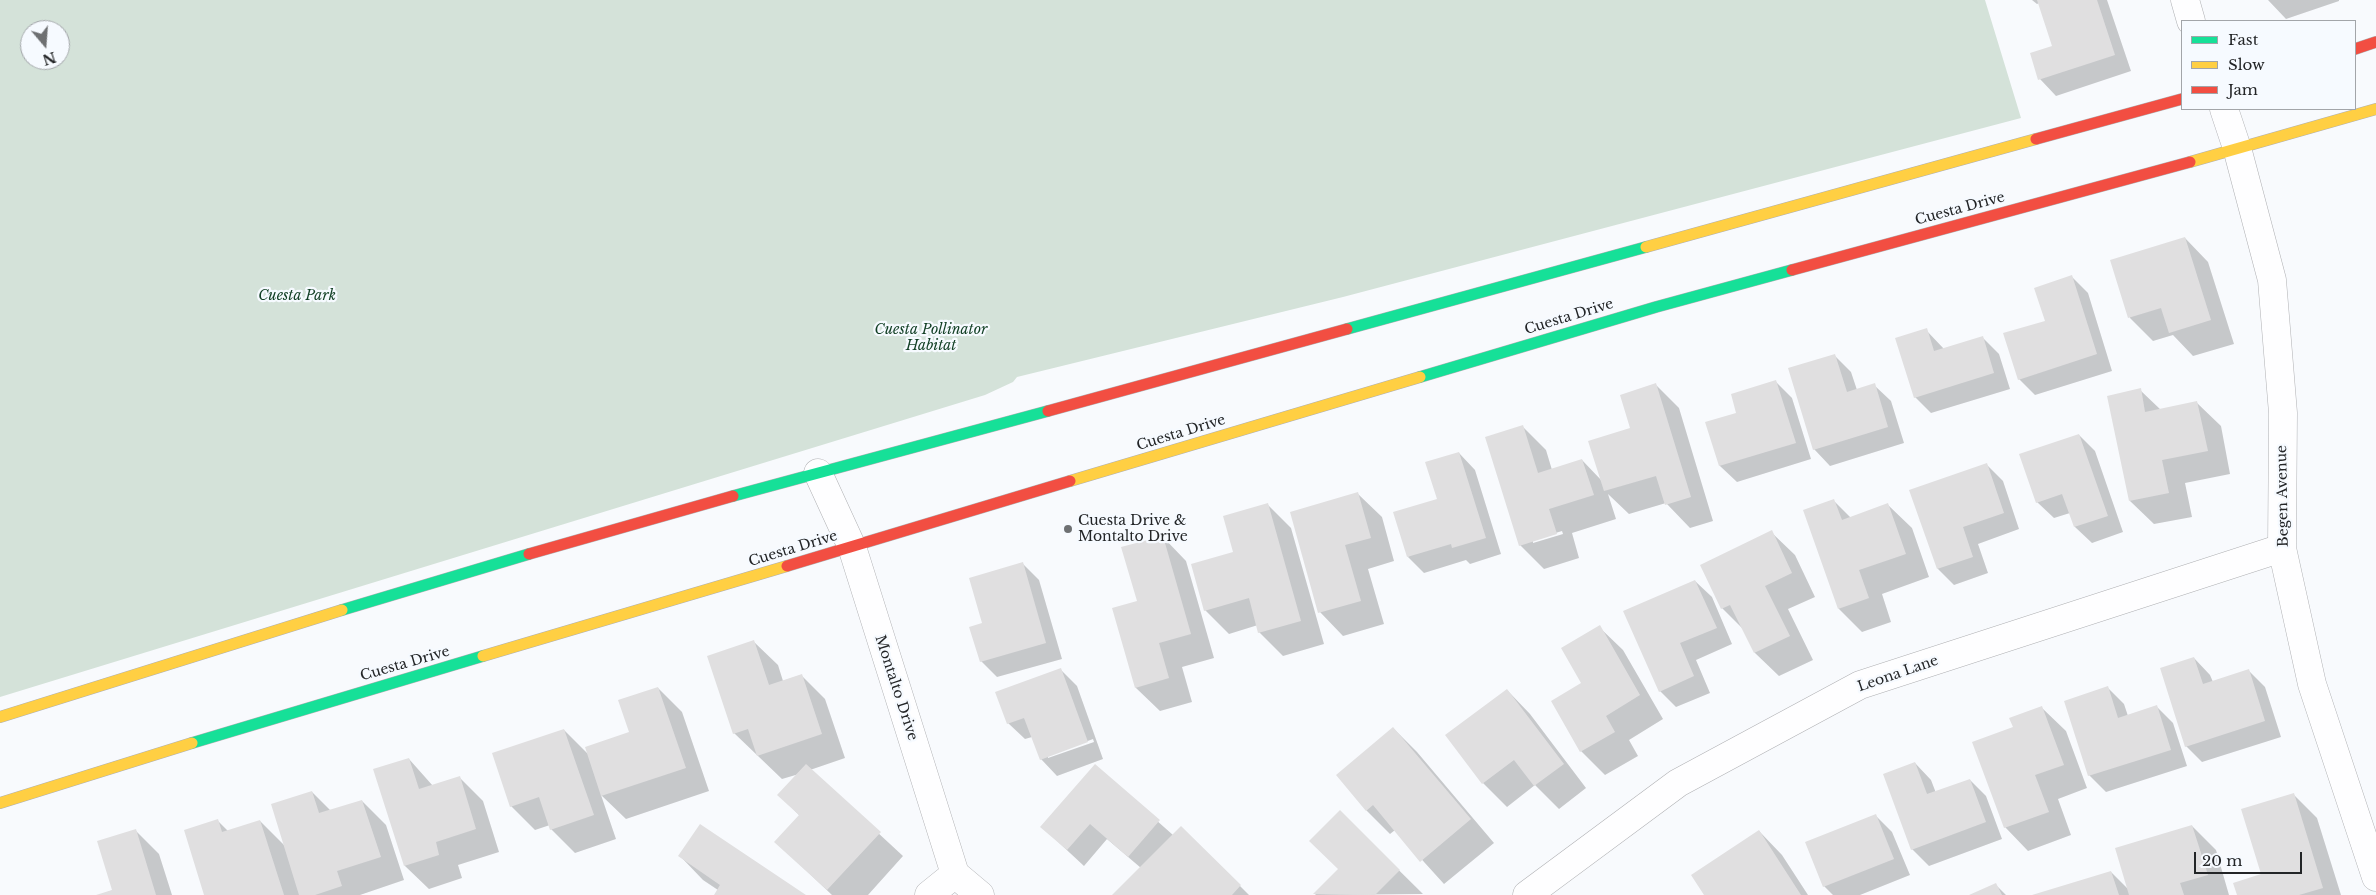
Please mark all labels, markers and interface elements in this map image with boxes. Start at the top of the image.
north arrow [20,20,70,70]
legend [2181,20,2356,110]
text: Fast [2228,30,2258,49]
text: N [40,48,58,69]
text: Slow [2228,55,2265,74]
text: Jam [2228,80,2258,99]
street label: Cuesta Drive [1913,189,2007,229]
park label: Cuesta Park [258,288,336,304]
street label: Cuesta Drive [1523,296,1615,338]
park label: Cuesta Pollinator Habitat [875,322,987,354]
street label: Cuesta Drive [1135,412,1227,454]
street label: Begen Avenue [2274,445,2292,547]
place label: Cuesta Drive & Montalto Drive [1078,513,1188,546]
marker: Cuesta Drive & Montalto Drive [1062,523,1074,535]
street label: Cuesta Drive [747,528,839,570]
street label: Montalto Drive [871,633,921,743]
street label: Cuesta Drive [358,643,452,685]
street label: Leona Lane [1855,652,1941,696]
scale bar [2196,842,2304,874]
text: 20 m [2202,851,2242,870]

